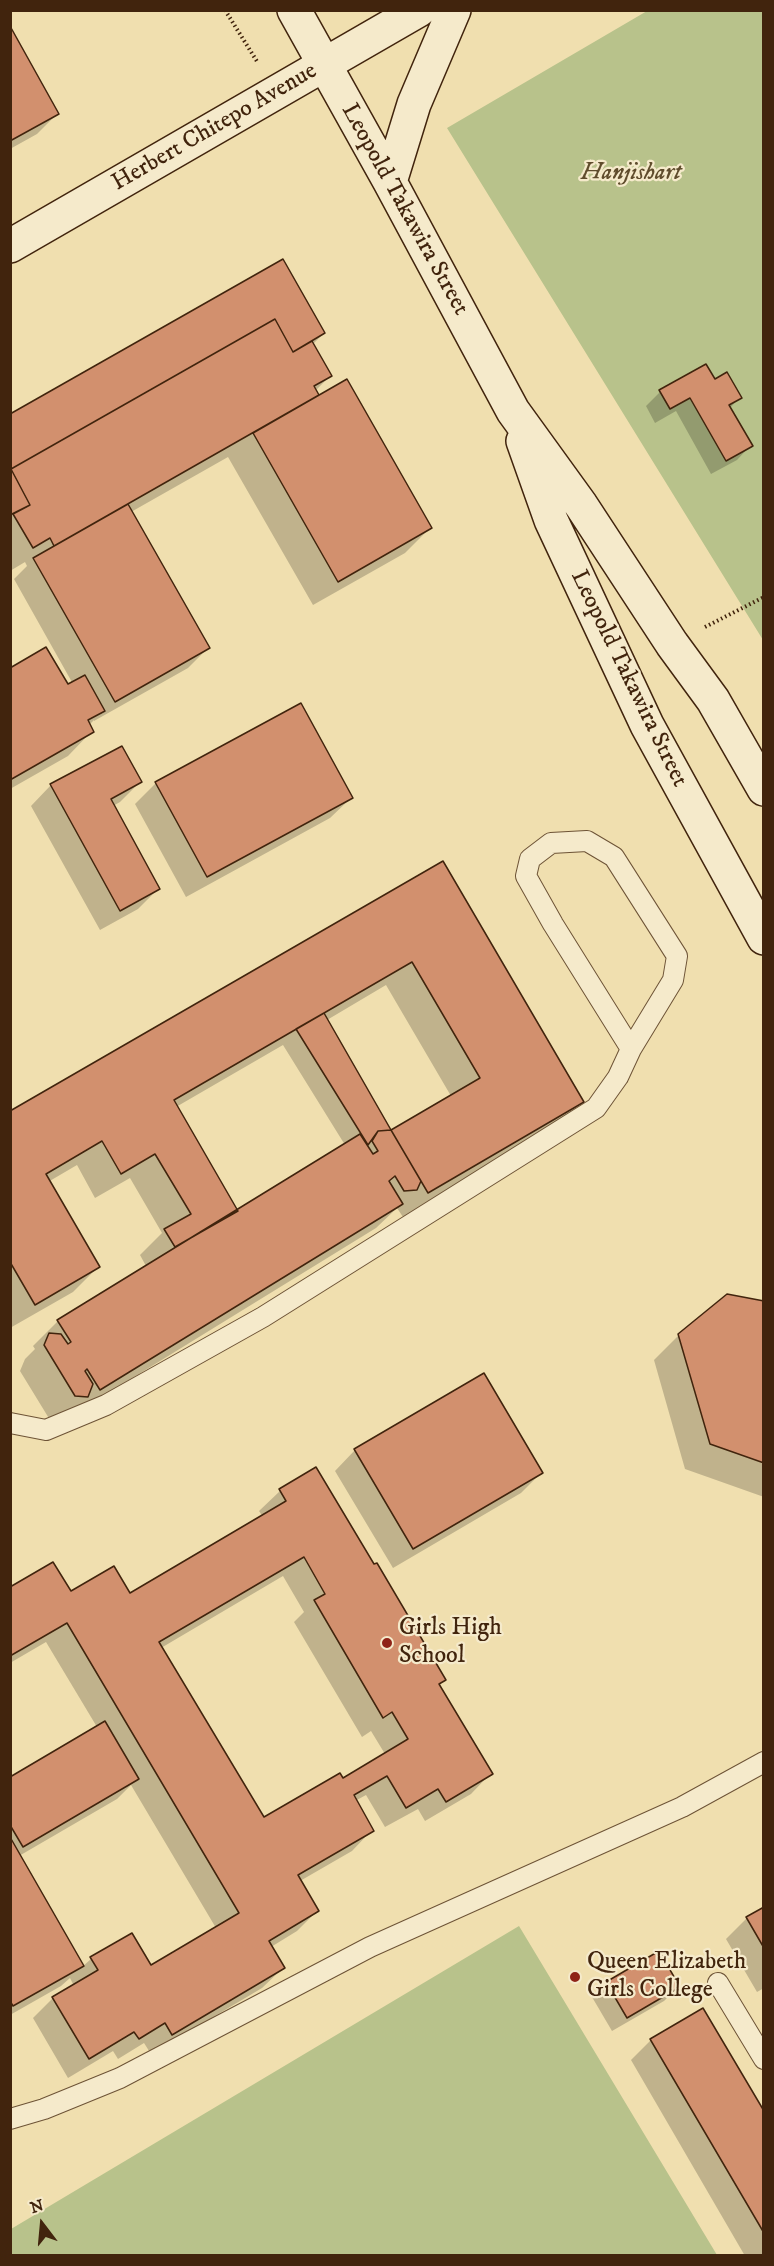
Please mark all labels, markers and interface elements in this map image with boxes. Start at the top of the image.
street label: Herbert Chitepo Avenue [107,58,323,198]
street label: Leopold Takawira Street [334,99,474,321]
park label: Hanjishart [581,160,681,188]
street label: Leopold Takawira Street [563,566,693,792]
place label: Girls High School [399,1615,502,1671]
marker: Girls High School [380,1636,394,1650]
place label: Queen Elizabeth Girls College [587,1949,746,2005]
marker: Queen Elizabeth Girls College [568,1970,582,1984]
north arrow [12,2194,72,2254]
text: N [28,2195,46,2218]

